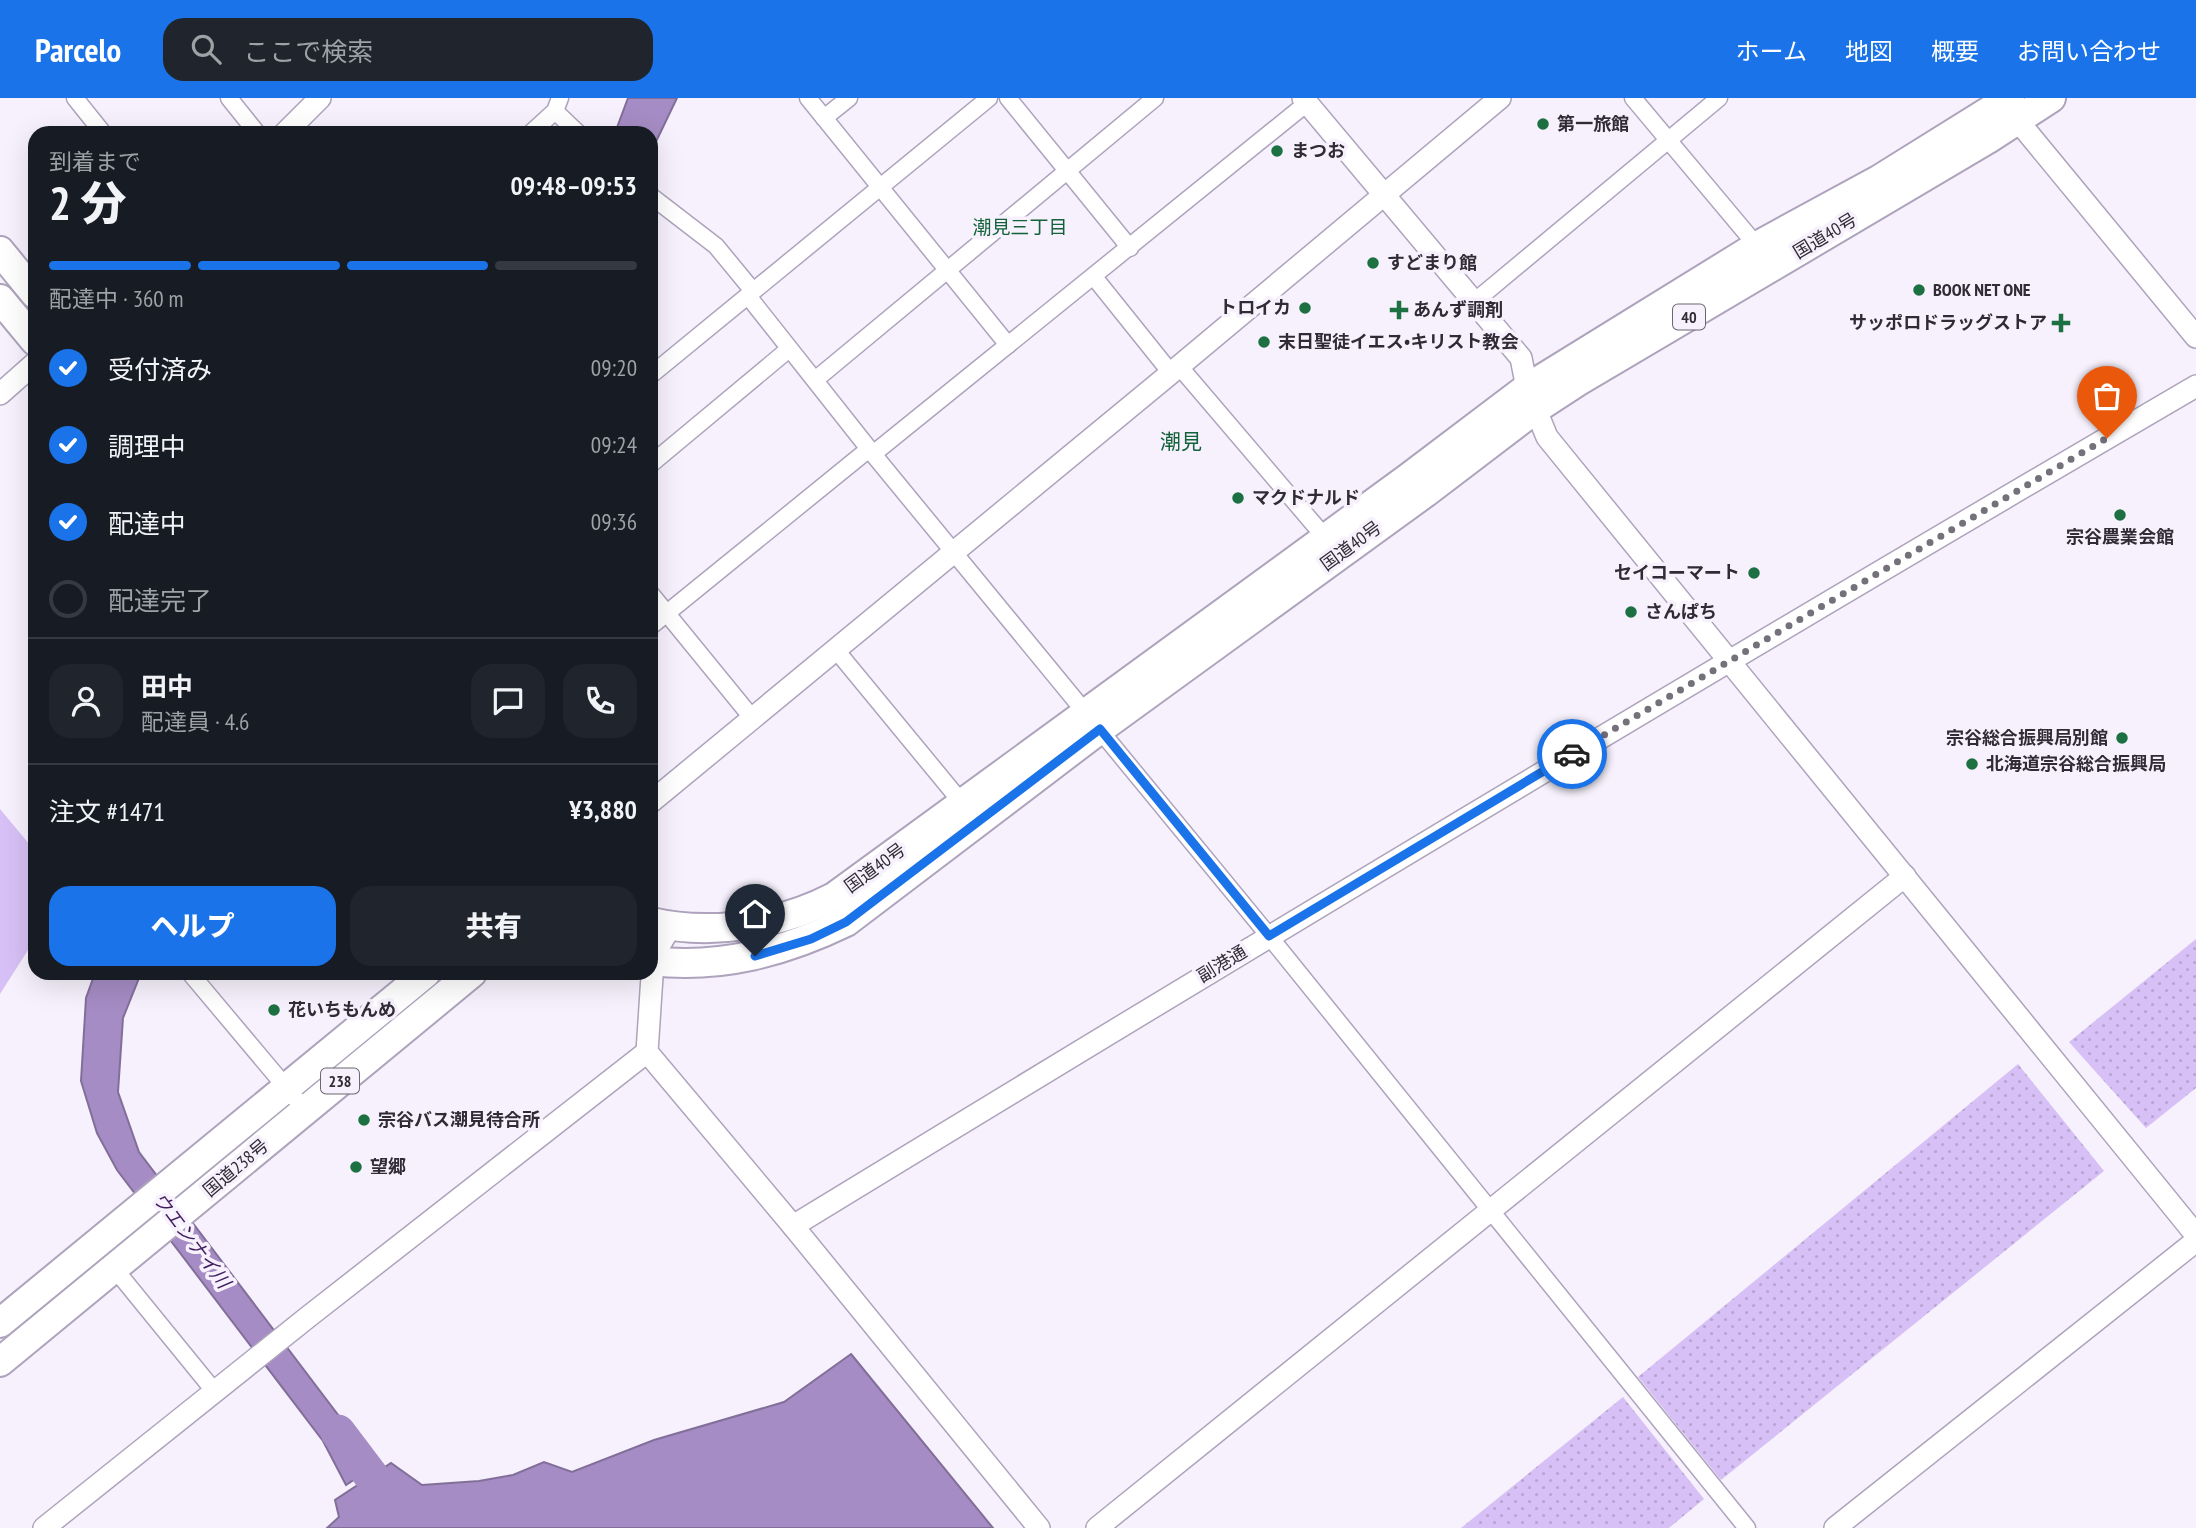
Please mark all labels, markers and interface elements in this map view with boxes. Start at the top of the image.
search box [163,18,653,81]
text: Parcelo [35,28,121,71]
icon: search [187,30,225,68]
text: ここで検索 [243,35,373,68]
text: ホーム [1736,36,1807,67]
text: 地図 [1845,36,1893,67]
text: 概要 [1931,36,1979,67]
text: お問い合わせ [2017,36,2161,67]
place label: 第一旅館 [1557,112,1629,135]
marker: 第一旅館 [1535,116,1551,132]
place label: まつお [1291,139,1345,162]
marker: まつお [1269,143,1285,159]
text: 到着まで [49,147,141,176]
text: 09:48–09:53 [510,169,637,202]
text: 2 分 [49,173,126,233]
street label: 国道40号 [1789,208,1861,264]
district label: 潮見三丁目 [972,215,1068,239]
place label: すどまり館 [1387,251,1477,274]
marker: すどまり館 [1365,255,1381,271]
place label: BOOK NET ONE [1933,278,2031,301]
marker: BOOK NET ONE [1911,282,1927,298]
text: 配達中 · 360 m [49,284,184,313]
place label: トロイカ [1219,296,1291,319]
place label: あんず調剤 [1413,298,1503,321]
marker: トロイカ [1297,300,1313,316]
marker: あんず調剤 [1391,302,1407,318]
road number: 40 [1673,304,1705,330]
place label: サッポロドラッグストア [1849,311,2047,334]
marker: サッポロドラッグストア [2053,315,2069,331]
place label: 末日聖徒イエス•キリスト教会 [1278,330,1519,353]
marker: 末日聖徒イエス•キリスト教会 [1256,334,1272,350]
icon: check [49,349,87,387]
text: 受付済み [108,353,212,386]
text: 09:20 [591,353,637,382]
pin [2077,366,2137,438]
icon: bag [2088,377,2126,415]
icon: check [49,426,87,464]
district label: 潮見 [1160,428,1202,455]
text: 調理中 [108,430,186,463]
text: 09:24 [591,430,637,459]
place label: マクドナルド [1252,486,1360,509]
marker: マクドナルド [1230,490,1246,506]
icon: check [49,503,87,541]
text: 配達中 [108,507,186,540]
text: 09:36 [591,507,637,536]
marker: 宗谷農業会館 [2112,507,2128,523]
street label: 国道40号 [1316,516,1386,576]
place label: 宗谷農業会館 [2066,525,2174,548]
place label: セイコーマート [1614,561,1740,584]
marker: セイコーマート [1746,565,1762,581]
text: 配達完了 [108,584,212,617]
place label: さんぱち [1645,600,1717,623]
marker: さんぱち [1623,604,1639,620]
button: person [49,664,123,738]
button: chat [471,664,545,738]
button: phone [563,664,637,738]
text: 田中 [141,670,193,703]
text: 配達員 · 4.6 [141,707,249,736]
courier [1537,719,1607,789]
place label: 宗谷総合振興局別館 [1946,726,2108,749]
marker: 宗谷総合振興局別館 [2114,730,2130,746]
icon: car [1553,735,1591,773]
place label: 北海道宗谷総合振興局 [1986,752,2166,775]
marker: 北海道宗谷総合振興局 [1964,756,1980,772]
text: ¥3,880 [569,793,637,826]
text: 注文 #1471 [49,795,165,828]
street label: 国道40号 [840,838,910,898]
pin [725,884,785,956]
button: ヘルプ [49,886,336,966]
button: 共有 [350,886,637,966]
icon: home [736,895,774,933]
street label: 副港通 [1193,940,1251,987]
place label: 花いちもんめ [288,998,396,1021]
marker: 花いちもんめ [266,1002,282,1018]
road number: 238 [321,1068,359,1093]
place label: 宗谷バス潮見待合所 [378,1108,540,1131]
marker: 宗谷バス潮見待合所 [356,1112,372,1128]
street label: 国道238号 [198,1134,273,1202]
place label: 望郷 [370,1155,406,1178]
marker: 望郷 [348,1159,364,1175]
water label: ウエンナイ川 [148,1187,237,1294]

